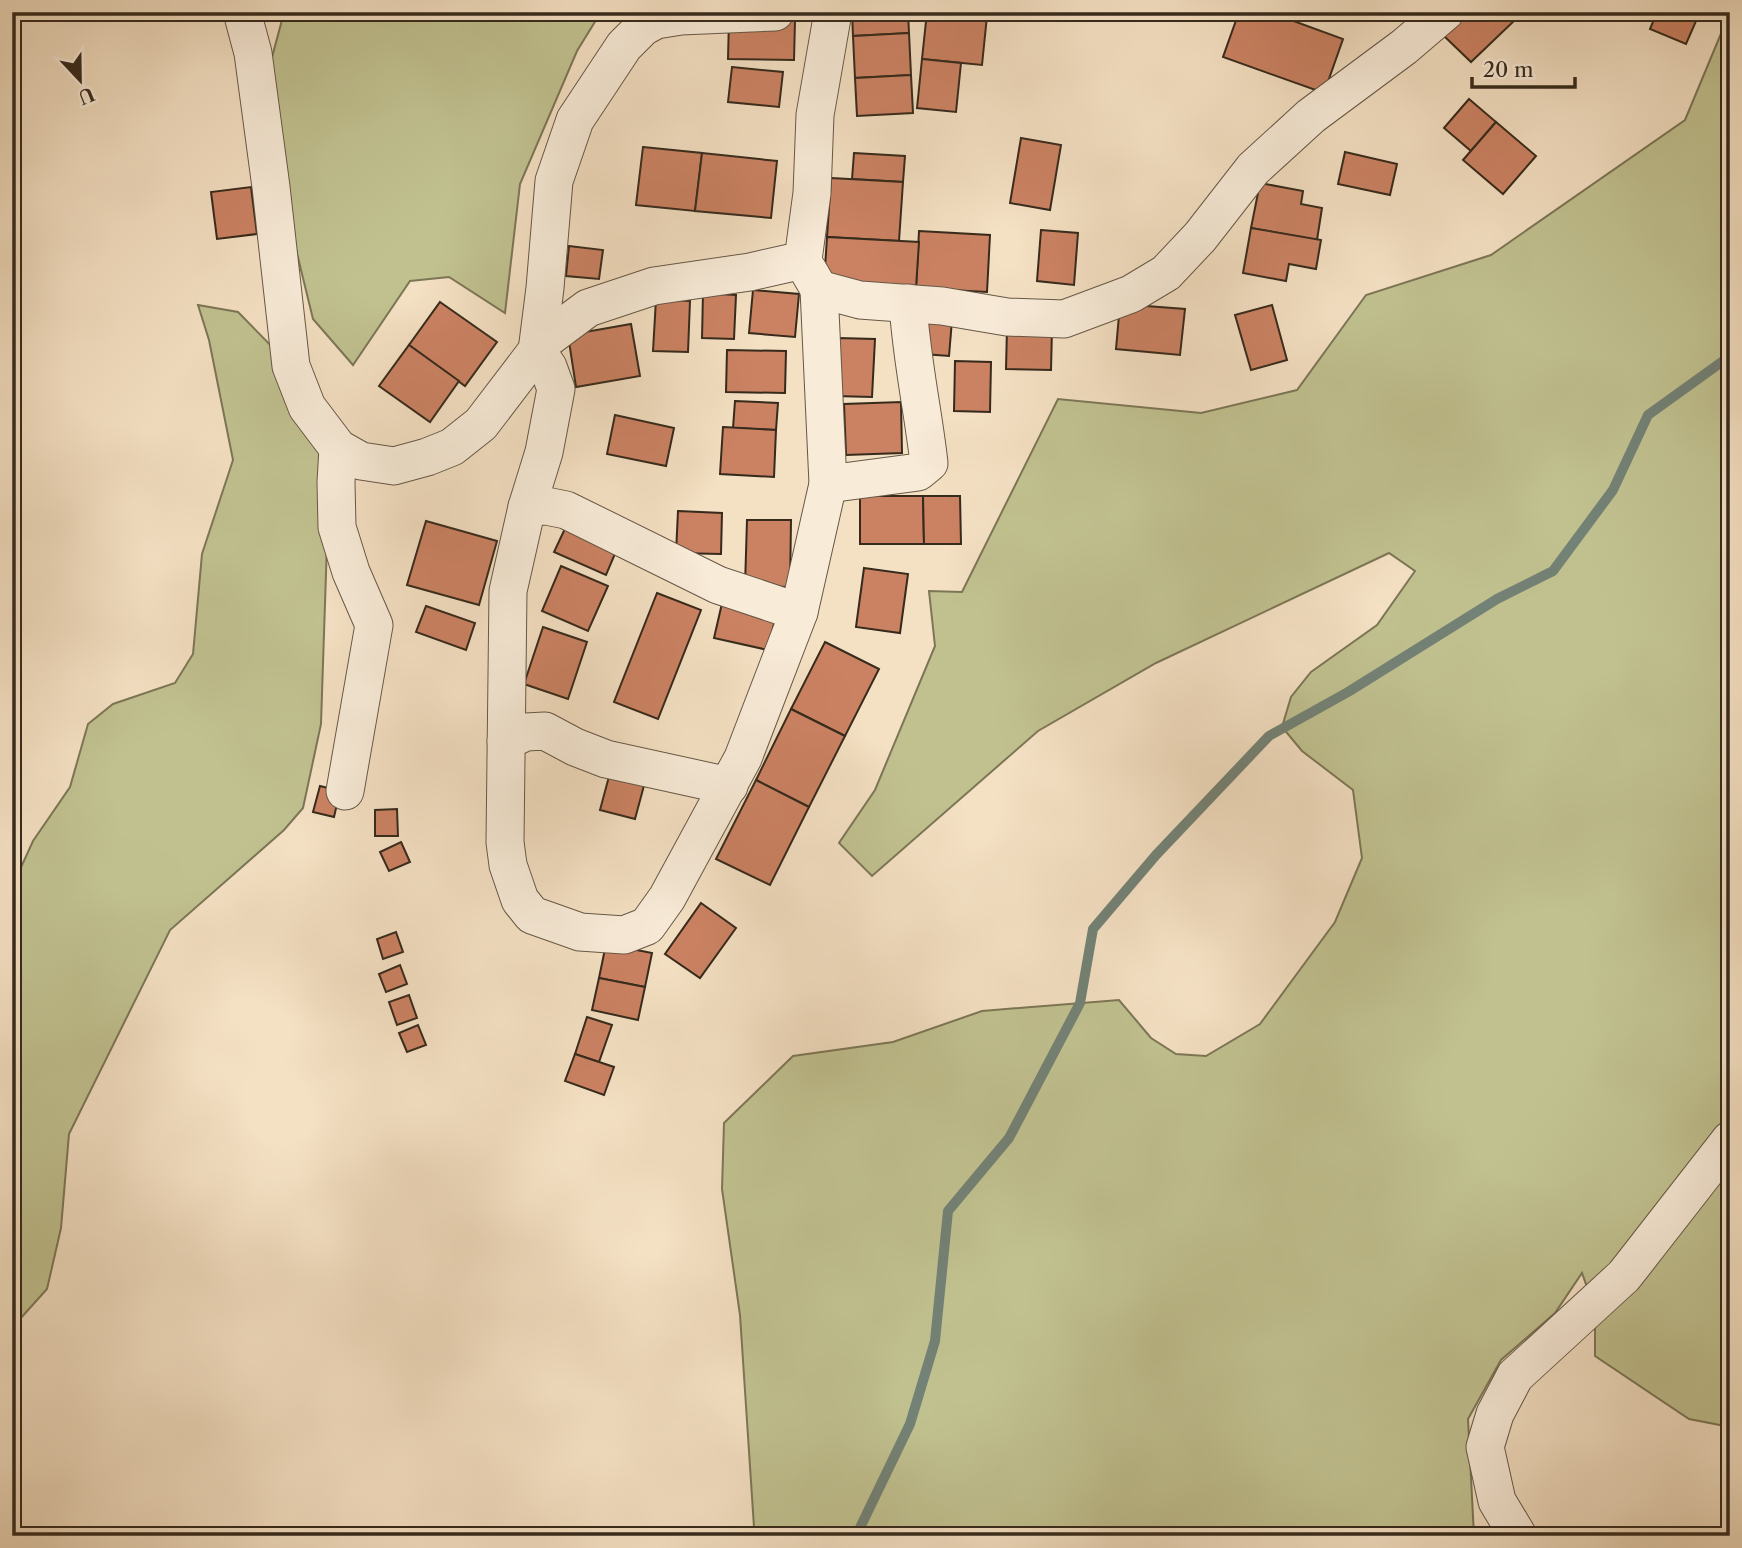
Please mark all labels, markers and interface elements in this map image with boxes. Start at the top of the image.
north arrow [46,46,116,116]
scale bar [1472,46,1576,90]
text: 20 m [1483,57,1534,82]
text: U [74,82,98,109]

